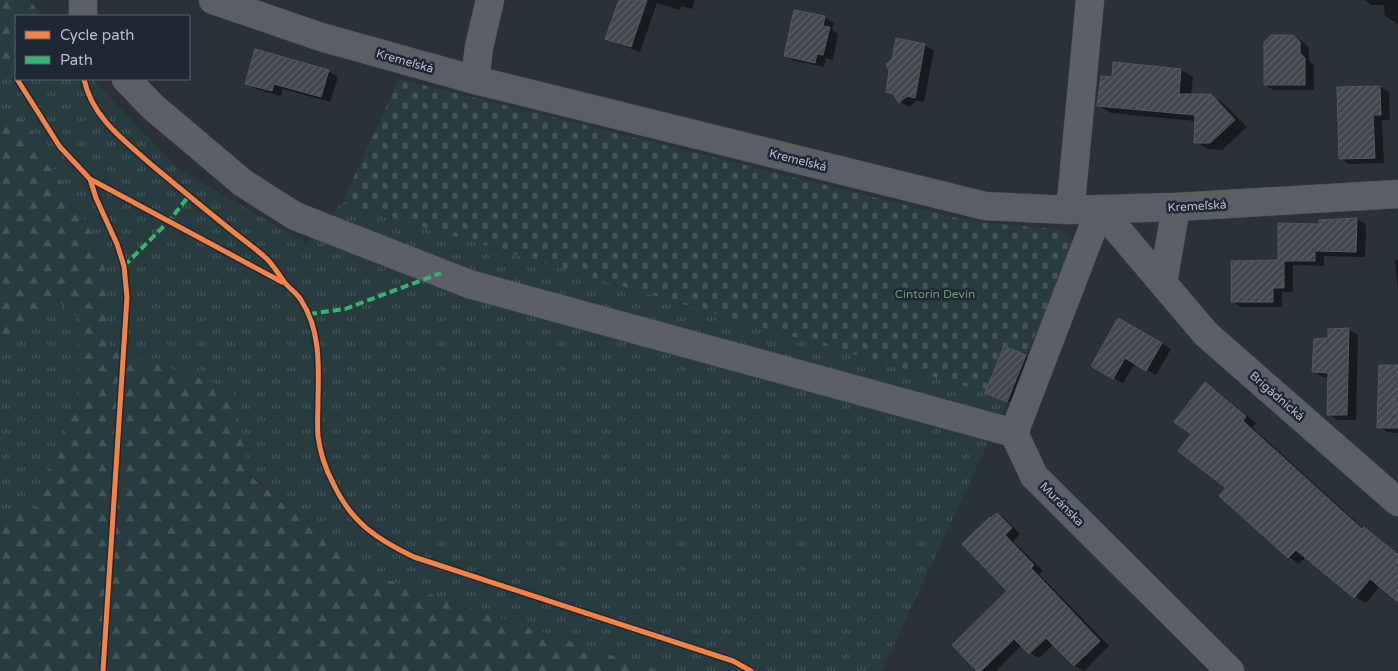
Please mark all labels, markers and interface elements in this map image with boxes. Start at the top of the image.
legend [15,15,190,80]
text: Cycle path [60,26,134,44]
street label: Kremeľská [375,46,435,76]
text: Path [60,51,93,69]
street label: Kremeľská [768,146,828,174]
street label: Kremeľská [1167,197,1227,215]
park label: Cintorín Devín [895,287,975,301]
street label: Brigádnická [1247,369,1307,423]
street label: Muránska [1037,479,1087,529]

